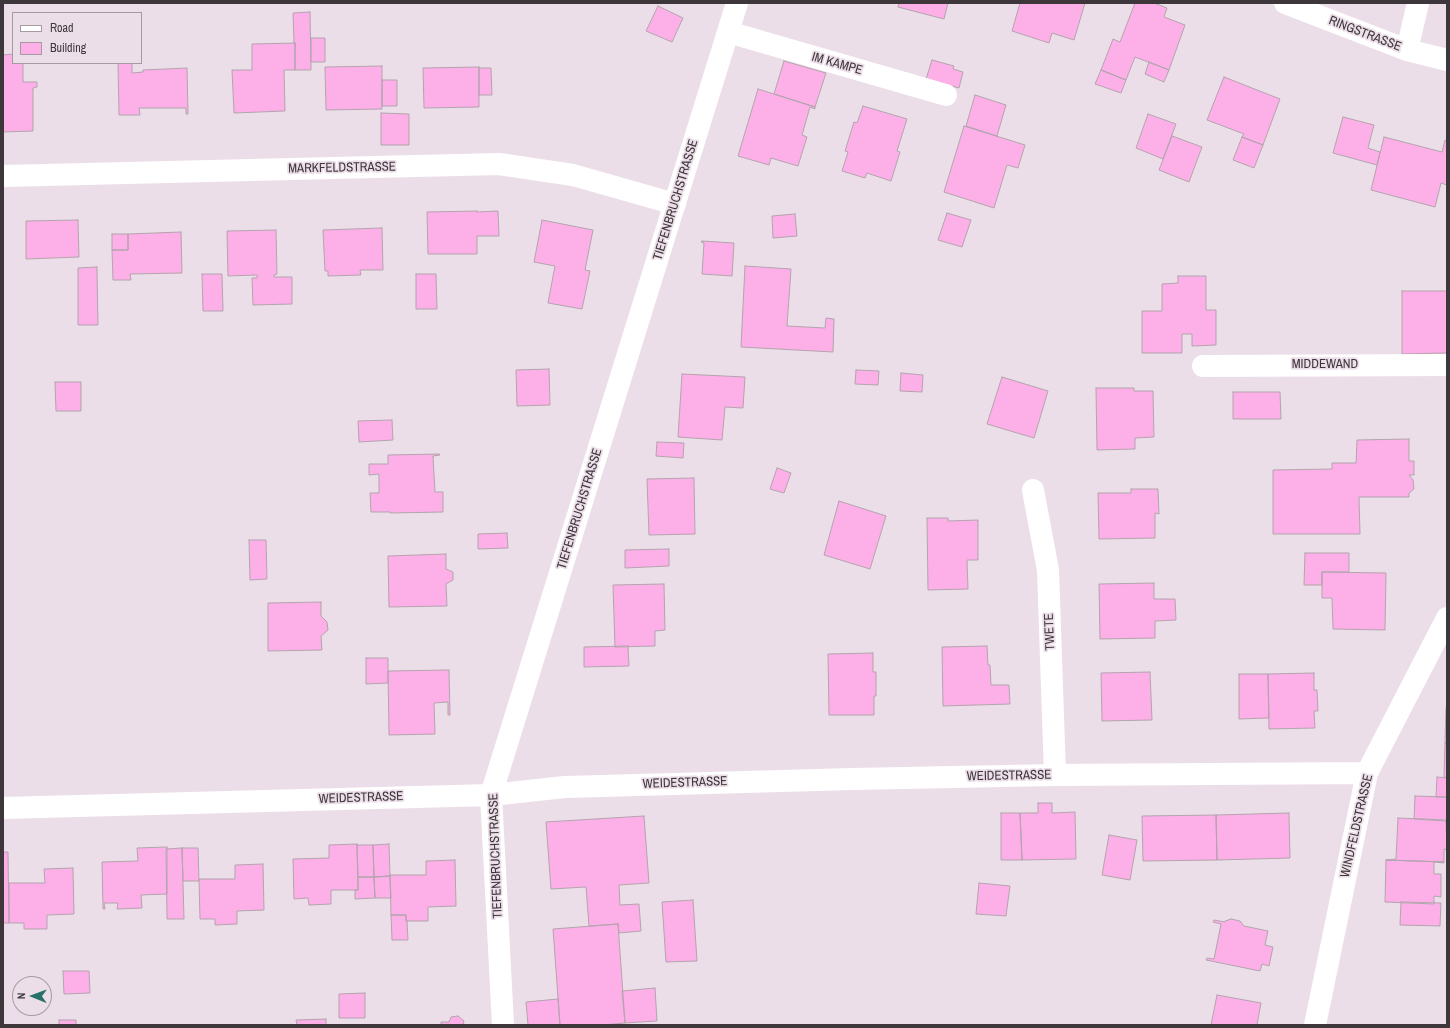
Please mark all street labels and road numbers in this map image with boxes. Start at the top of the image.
street label: RINGSTRASSE [1327,13,1403,55]
street label: IM KAMPE [810,49,864,79]
street label: TIEFENBRUCHSTRASSE [650,138,702,262]
street label: MARKFELDSTRASSE [288,159,396,177]
street label: MIDDEWAND [1292,357,1358,373]
street label: TIEFENBRUCHSTRASSE [554,447,606,571]
street label: TWETE [1042,613,1058,651]
street label: WEIDESTRASSE [967,767,1051,785]
street label: WINDFELDSTRASSE [1338,773,1376,879]
street label: WEIDESTRASSE [642,774,728,792]
street label: WEIDESTRASSE [318,789,404,807]
street label: TIEFENBRUCHSTRASSE [486,793,506,919]

